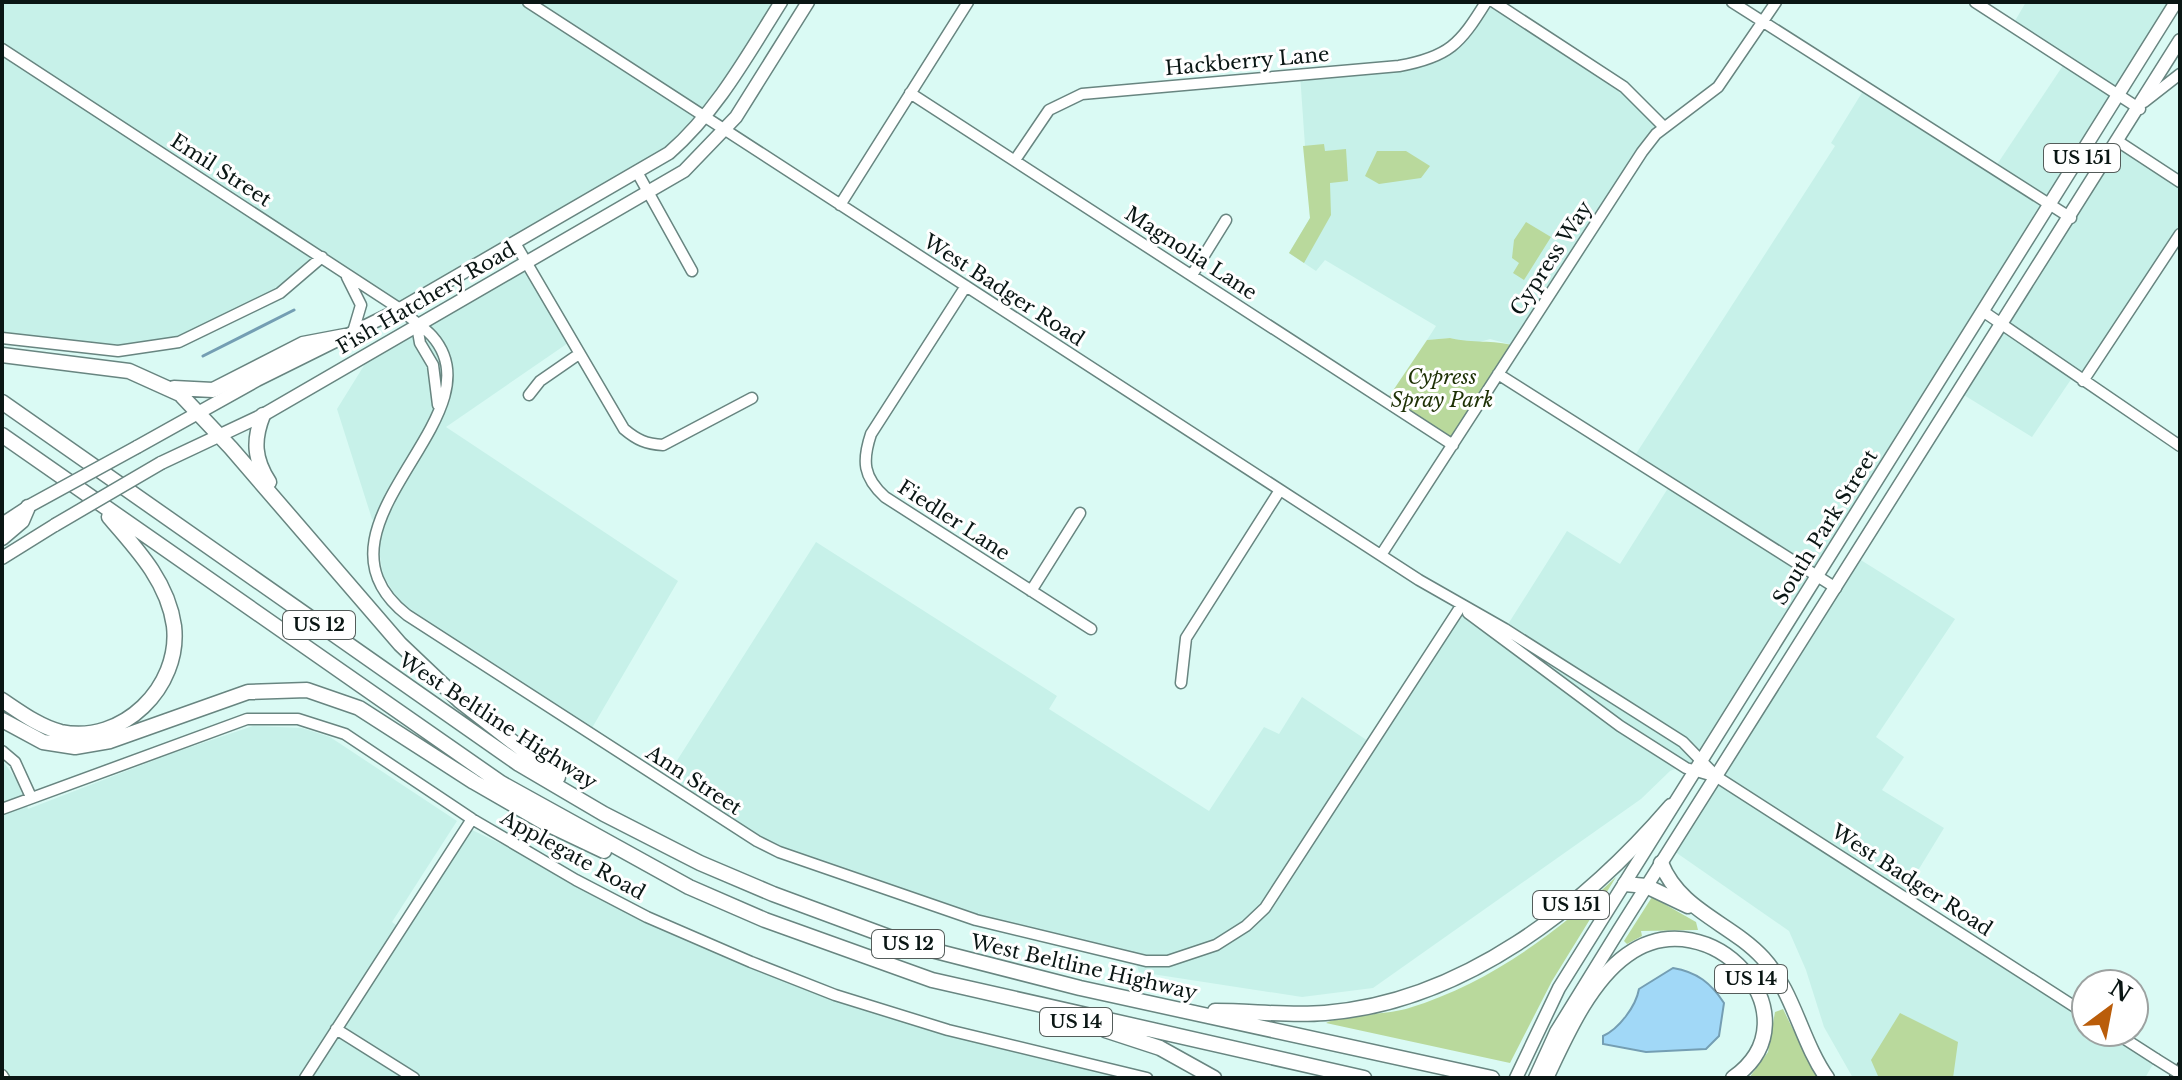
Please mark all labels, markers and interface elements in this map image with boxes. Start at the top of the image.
street label: Hackberry Lane [1164,42,1330,80]
street label: Emil Street [166,129,276,212]
road number: US 151 [2044,144,2120,172]
street label: Cypress Way [1505,196,1597,320]
street label: Magnolia Lane [1121,201,1261,305]
street label: West Badger Road [918,228,1089,351]
street label: Fish Hatchery Road [332,237,520,359]
park label: Cypress Spray Park [1391,365,1493,412]
street label: South Park Street [1768,445,1883,609]
street label: Fiedler Lane [893,475,1015,565]
road number: US 12 [283,611,355,639]
street label: West Beltline Highway [393,647,602,794]
street label: Ann Street [641,740,747,820]
street label: Applegate Road [496,805,649,905]
street label: West Badger Road [1826,818,1997,941]
road number: US 151 [1533,891,1609,919]
street label: West Beltline Highway [967,929,1200,1005]
road number: US 12 [872,930,944,958]
road number: US 14 [1715,965,1787,993]
north arrow [2070,968,2150,1048]
text: N [2104,975,2137,1009]
road number: US 14 [1040,1008,1112,1036]

